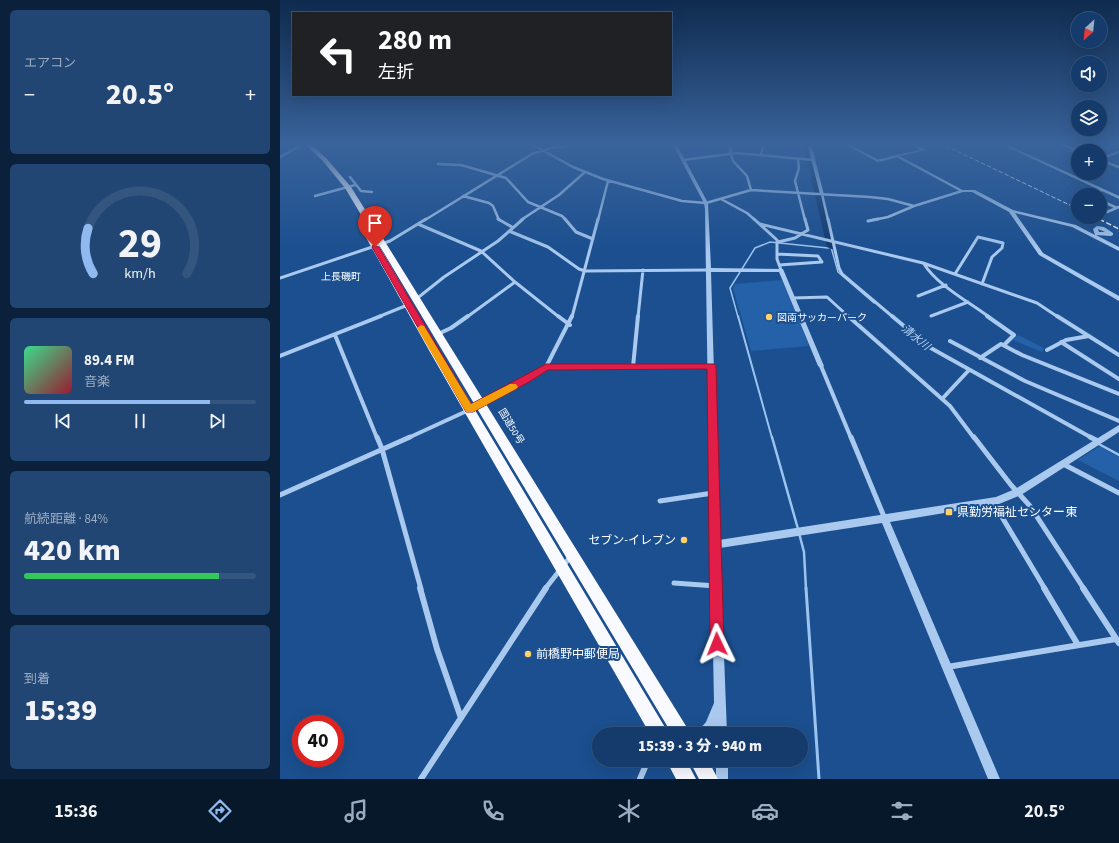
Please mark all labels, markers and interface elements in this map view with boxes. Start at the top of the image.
north arrow [1071,12,1107,48]
map controls [1071,12,1107,224]
text: 280 m [378,20,452,60]
icon: left [312,28,364,80]
text: エアコン [24,54,76,72]
button: sound [1071,56,1107,92]
text: 左折 [378,60,414,85]
text: 20.5° [106,73,174,116]
text: − [24,79,35,111]
text: + [245,79,256,111]
button: layers [1071,100,1107,136]
button: + [1071,144,1107,180]
button: − [1071,188,1107,224]
pin [358,206,392,247]
icon: arrive [364,212,386,234]
text: 29 [118,213,162,273]
text: km/h [124,262,156,283]
district label: 上長磯町 [321,270,361,284]
place label: 図南サッカーパーク [777,311,867,325]
marker: 図南サッカーパーク [764,312,774,322]
water label: 清水川 [898,321,934,354]
text: 89.4 FM [84,350,135,371]
text: 音楽 [84,373,110,391]
street label: 国道50号 [495,406,527,447]
icon: previous [52,410,74,432]
icon: pause [129,410,151,432]
icon: next [206,410,228,432]
place label: 県勤労福祉センター東 [957,504,1077,521]
marker: 県勤労福祉センター東 [944,507,954,517]
text: 航続距離 · 84% [24,510,108,528]
text: 420 km [24,529,121,572]
place label: セブン-イレブン [588,532,676,549]
marker: セブン-イレブン [679,535,689,545]
position arrow [696,623,738,665]
place label: 前橋野中郵便局 [536,646,620,663]
marker: 前橋野中郵便局 [523,649,533,659]
text: 到着 [24,670,50,688]
text: 15:39 [24,689,97,732]
speed limit sign: 40 [292,715,344,767]
text: 15:39 · 3 分 · 940 m [638,736,762,757]
icon: directions [206,797,234,825]
icon: music [342,797,370,825]
icon: phone [479,797,507,825]
icon: climate [615,797,643,825]
icon: car [751,797,779,825]
icon: filters [888,797,916,825]
text: 15:36 [54,799,98,824]
text: 20.5° [1024,799,1065,824]

